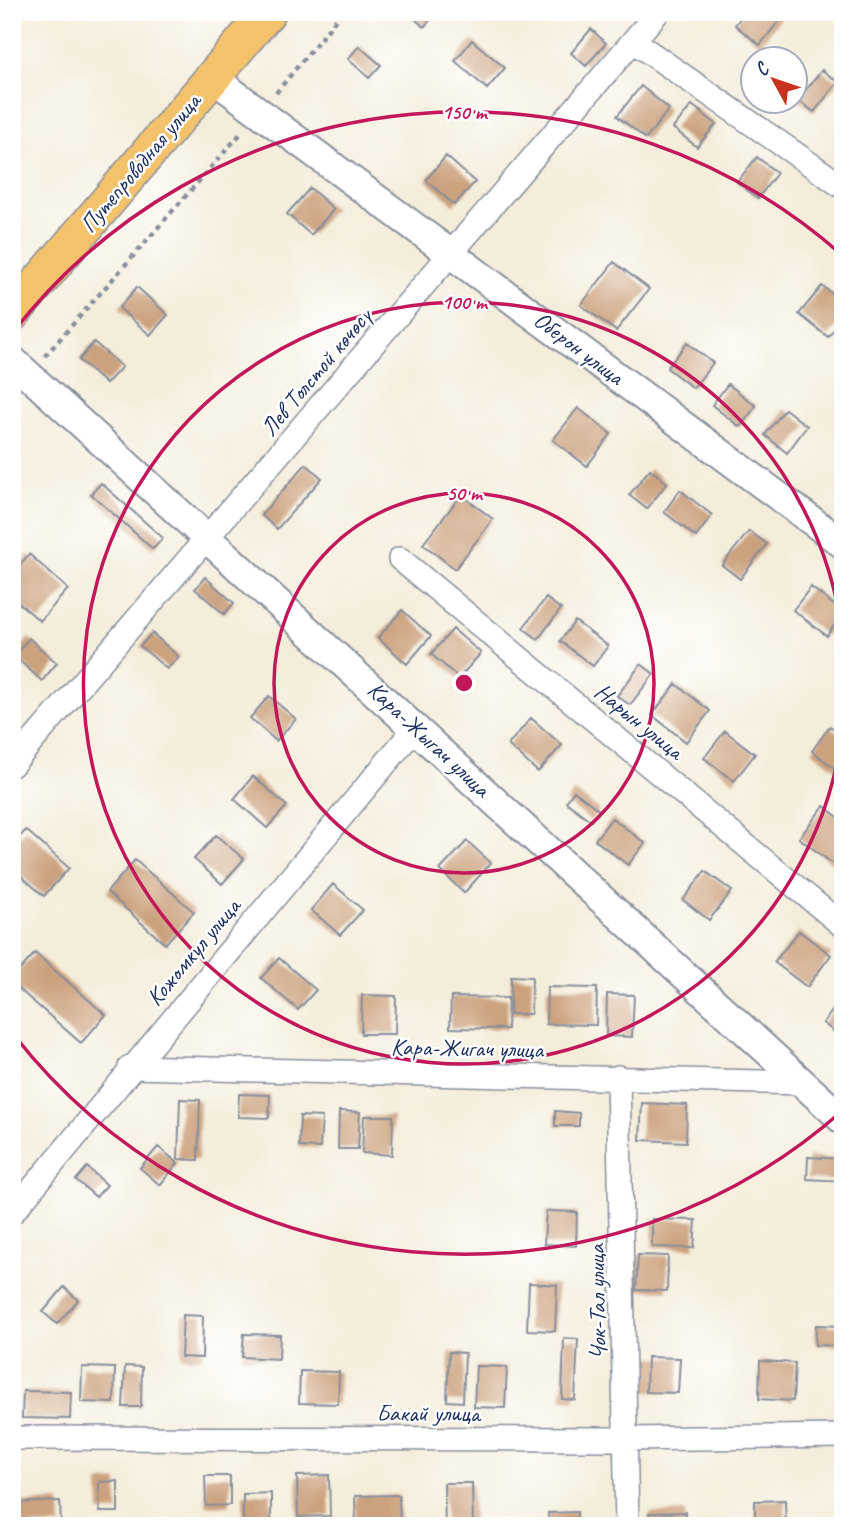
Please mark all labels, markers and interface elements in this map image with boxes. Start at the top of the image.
north arrow [740,46,810,116]
text: С [750,56,776,81]
street label: Путепроводная улица [73,86,208,239]
text: 150 m [441,99,489,125]
text: 100 m [441,289,489,315]
street label: Лев Толстой көчөсү [254,300,379,442]
street label: Оберон улица [528,305,631,392]
text: 50 m [446,480,484,506]
centre of rings [452,671,476,695]
street label: Кара-Жыгач улица [361,675,498,804]
street label: Нарын улица [588,676,691,767]
street label: Кожомкул улица [139,891,248,1012]
street label: Кара-Жигач улица [391,1032,545,1064]
street label: Чок-Тал улица [581,1243,613,1360]
street label: Бакай улица [376,1398,482,1428]

